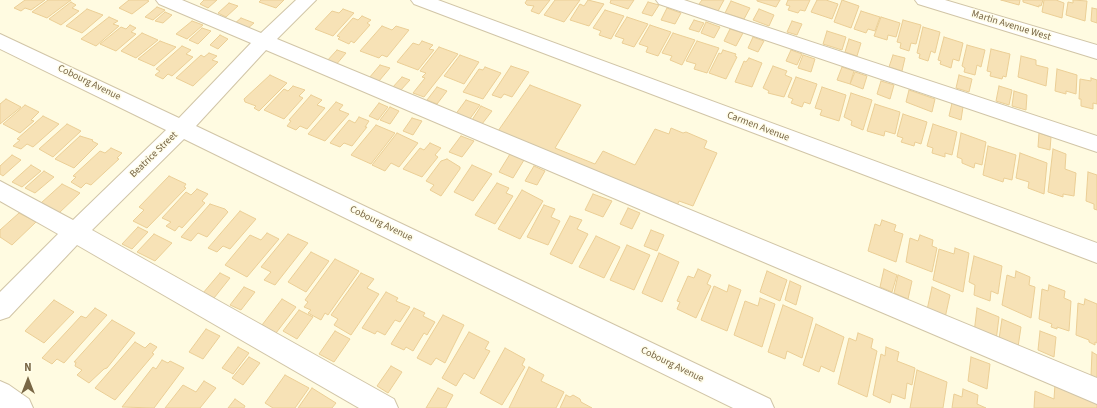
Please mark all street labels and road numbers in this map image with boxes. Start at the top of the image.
street label: Martin Avenue West [970,8,1052,44]
street label: Cobourg Avenue [55,63,123,103]
street label: Carmen Avenue [725,110,791,144]
street label: Beatrice Street [128,129,180,181]
street label: Cobourg Avenue [347,204,415,244]
street label: Cobourg Avenue [638,345,706,385]

